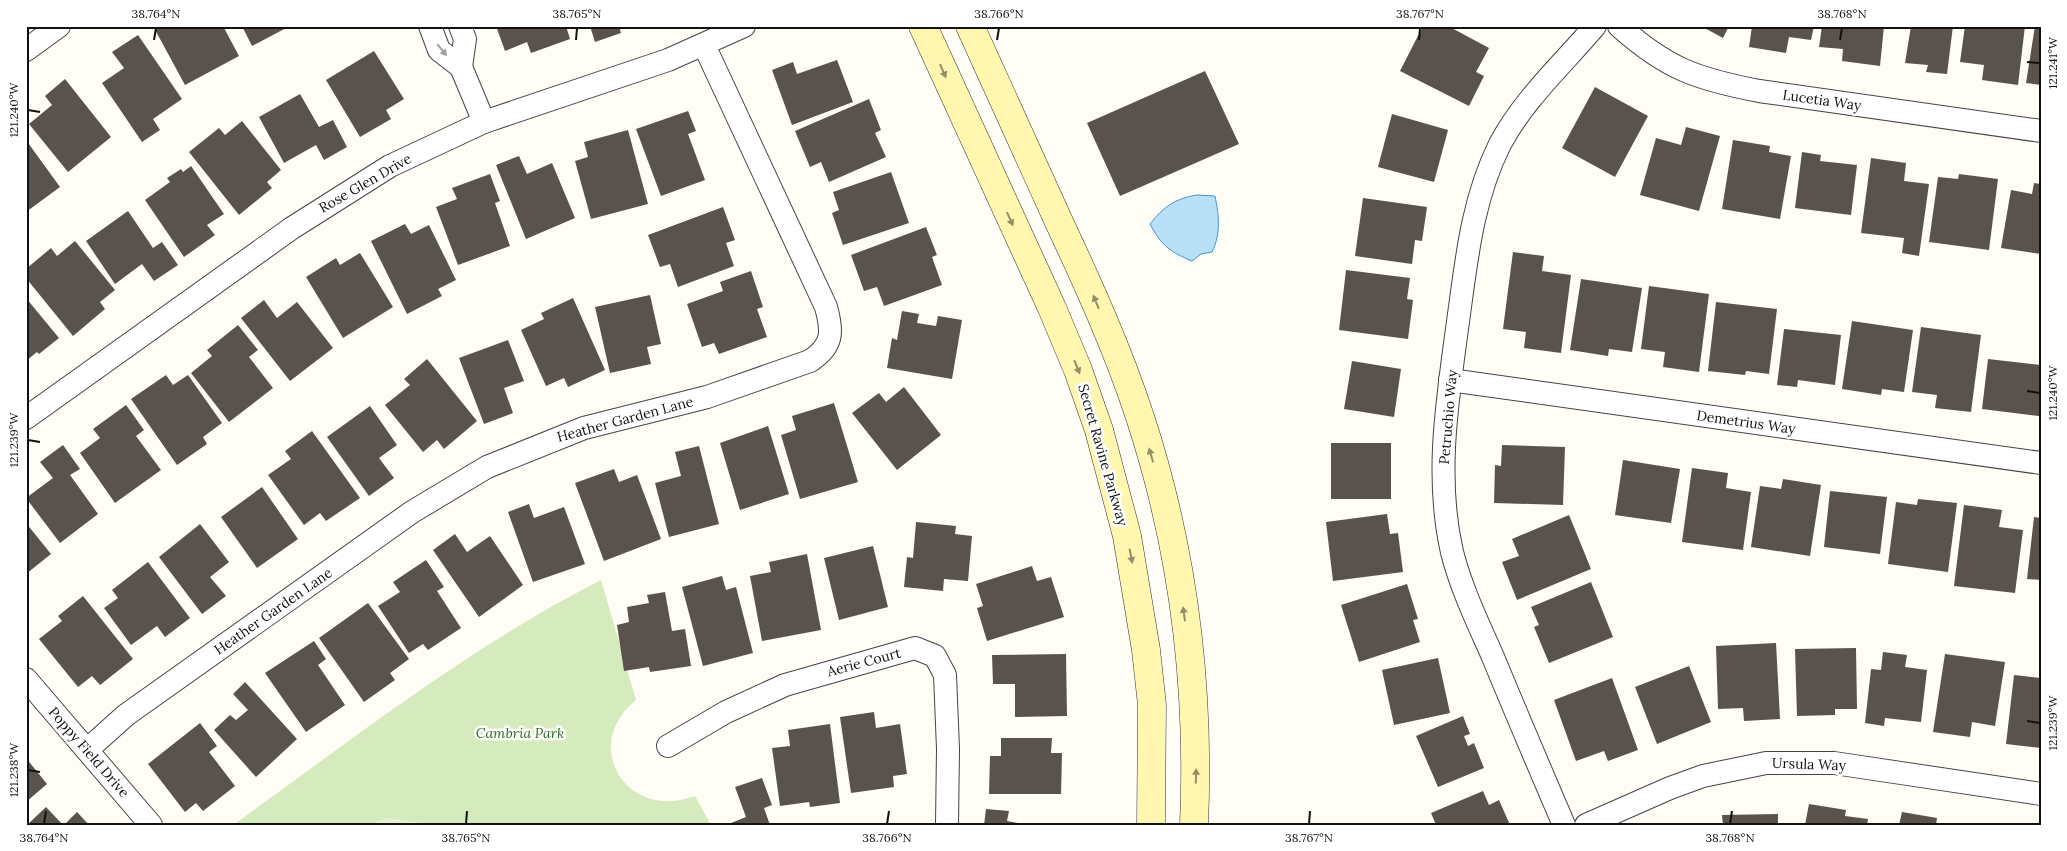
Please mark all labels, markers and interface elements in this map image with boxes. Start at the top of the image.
text: 38.764°N [132,6,180,21]
text: 38.765°N [552,6,602,21]
text: 38.766°N [974,6,1024,21]
text: 38.767°N [1396,6,1444,21]
text: 38.768°N [1817,6,1867,21]
text: 121.241°W [2045,36,2060,89]
one-way arrow [437,43,447,56]
one-way arrow [939,64,947,78]
text: 121.240°W [6,81,21,138]
street label: Lucetia Way [1781,86,1863,115]
street label: Rose Glen Drive [316,149,415,217]
one-way arrow [1006,211,1015,226]
one-way arrow [1092,295,1099,310]
one-way arrow [1073,360,1081,374]
text: 121.240°W [2045,364,2060,421]
street label: Petruchio Way [1435,368,1461,465]
street label: Secret Ravine Parkway [1074,382,1132,529]
street label: Heather Garden Lane [555,392,695,446]
street label: Demetrius Way [1695,406,1797,438]
text: 121.239°W [6,412,21,467]
one-way arrow [1146,448,1154,463]
one-way arrow [1127,549,1135,564]
street label: Heather Garden Lane [210,563,336,659]
one-way arrow [1180,606,1188,622]
street label: Aerie Court [824,643,903,681]
text: 121.239°W [2045,695,2060,750]
street label: Poppy Field Drive [45,703,134,801]
park label: Cambria Park [476,724,564,742]
text: 121.238°W [6,742,21,797]
street label: Ursula Way [1772,754,1847,774]
one-way arrow [1192,768,1200,784]
text: 38.764°N [20,830,68,845]
text: 38.765°N [441,830,491,845]
text: 38.766°N [862,830,912,845]
text: 38.767°N [1285,830,1333,845]
text: 38.768°N [1705,830,1755,845]

